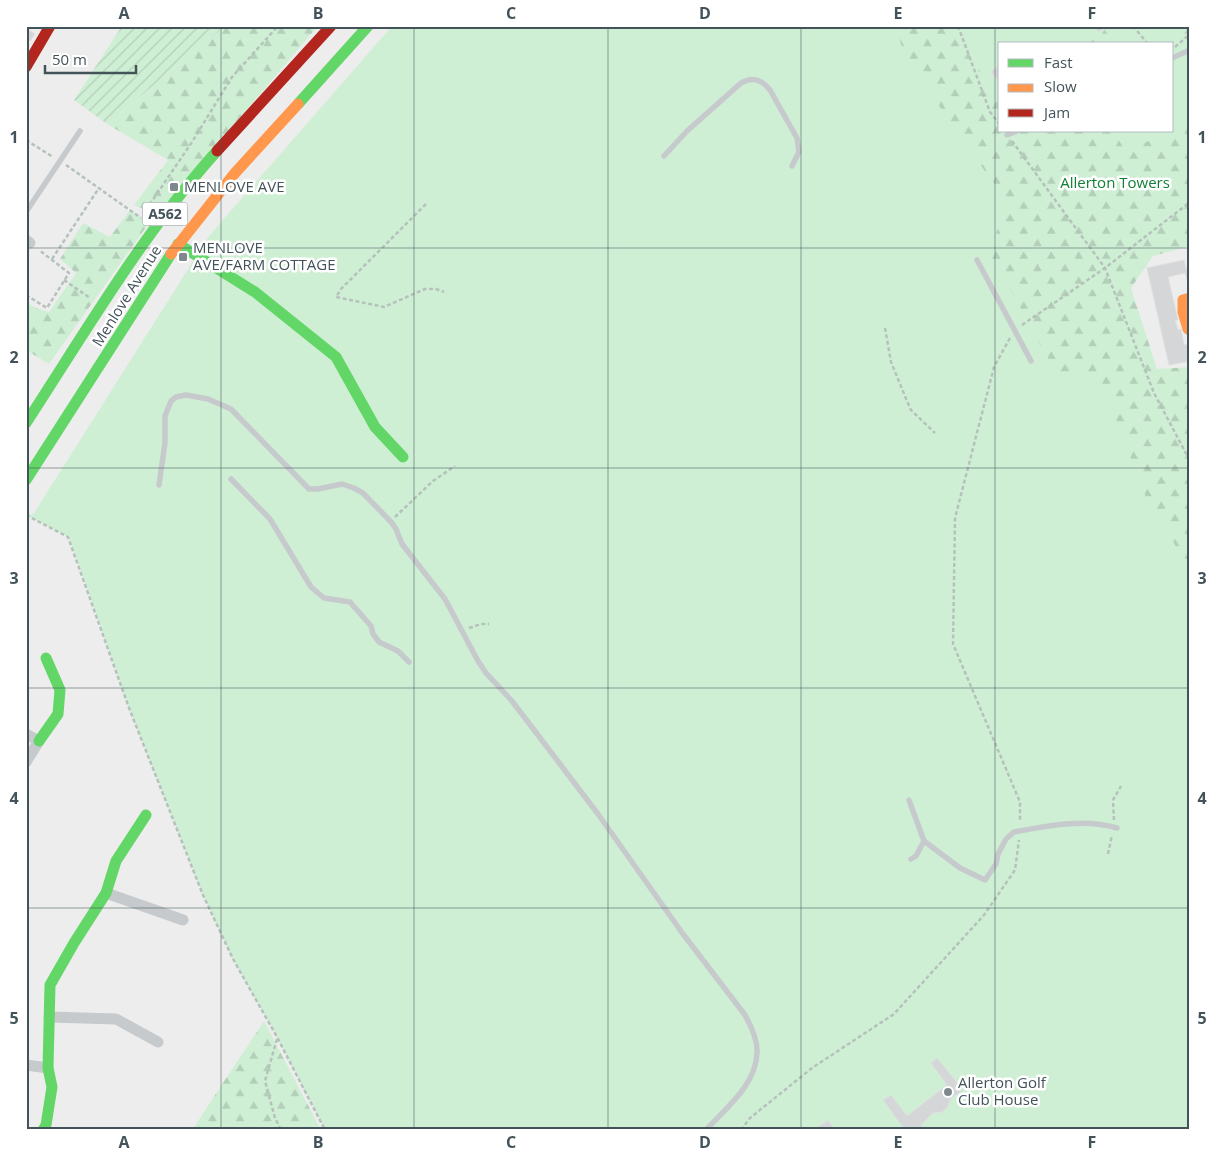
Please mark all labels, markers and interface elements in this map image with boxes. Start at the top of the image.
text: A [118,2,130,24]
text: B [313,2,323,24]
text: C [506,2,516,24]
text: D [699,2,711,24]
text: E [894,2,903,24]
text: F [1088,2,1096,24]
scale bar [45,42,136,74]
legend [998,42,1174,132]
text: 50 m [52,49,87,69]
text: Fast [1044,52,1073,72]
text: Slow [1044,76,1077,96]
text: Jam [1042,102,1070,122]
text: 1 [9,126,19,148]
text: 1 [1197,126,1207,148]
park label: Allerton Towers [1060,172,1170,192]
place label: MENLOVE AVE [184,176,285,196]
marker: MENLOVE AVE [168,181,180,193]
road number: A562 [142,202,188,225]
place label: MENLOVE AVE/FARM COTTAGE [193,237,336,274]
street label: Menlove Avenue [87,241,165,350]
marker: MENLOVE AVE/FARM COTTAGE [177,251,189,263]
text: 2 [9,346,19,368]
text: 2 [1197,346,1207,368]
text: 3 [9,567,19,589]
text: 3 [1197,567,1207,589]
text: 4 [9,787,19,809]
text: 4 [1197,787,1207,809]
text: 5 [9,1007,19,1029]
text: 5 [1197,1007,1207,1029]
place label: Allerton Golf Club House [958,1072,1047,1109]
marker: Allerton Golf Club House [942,1086,954,1098]
text: A [118,1131,130,1153]
text: B [313,1131,323,1153]
text: C [506,1131,516,1153]
text: D [699,1131,711,1153]
text: E [894,1131,903,1153]
text: F [1088,1131,1096,1153]

